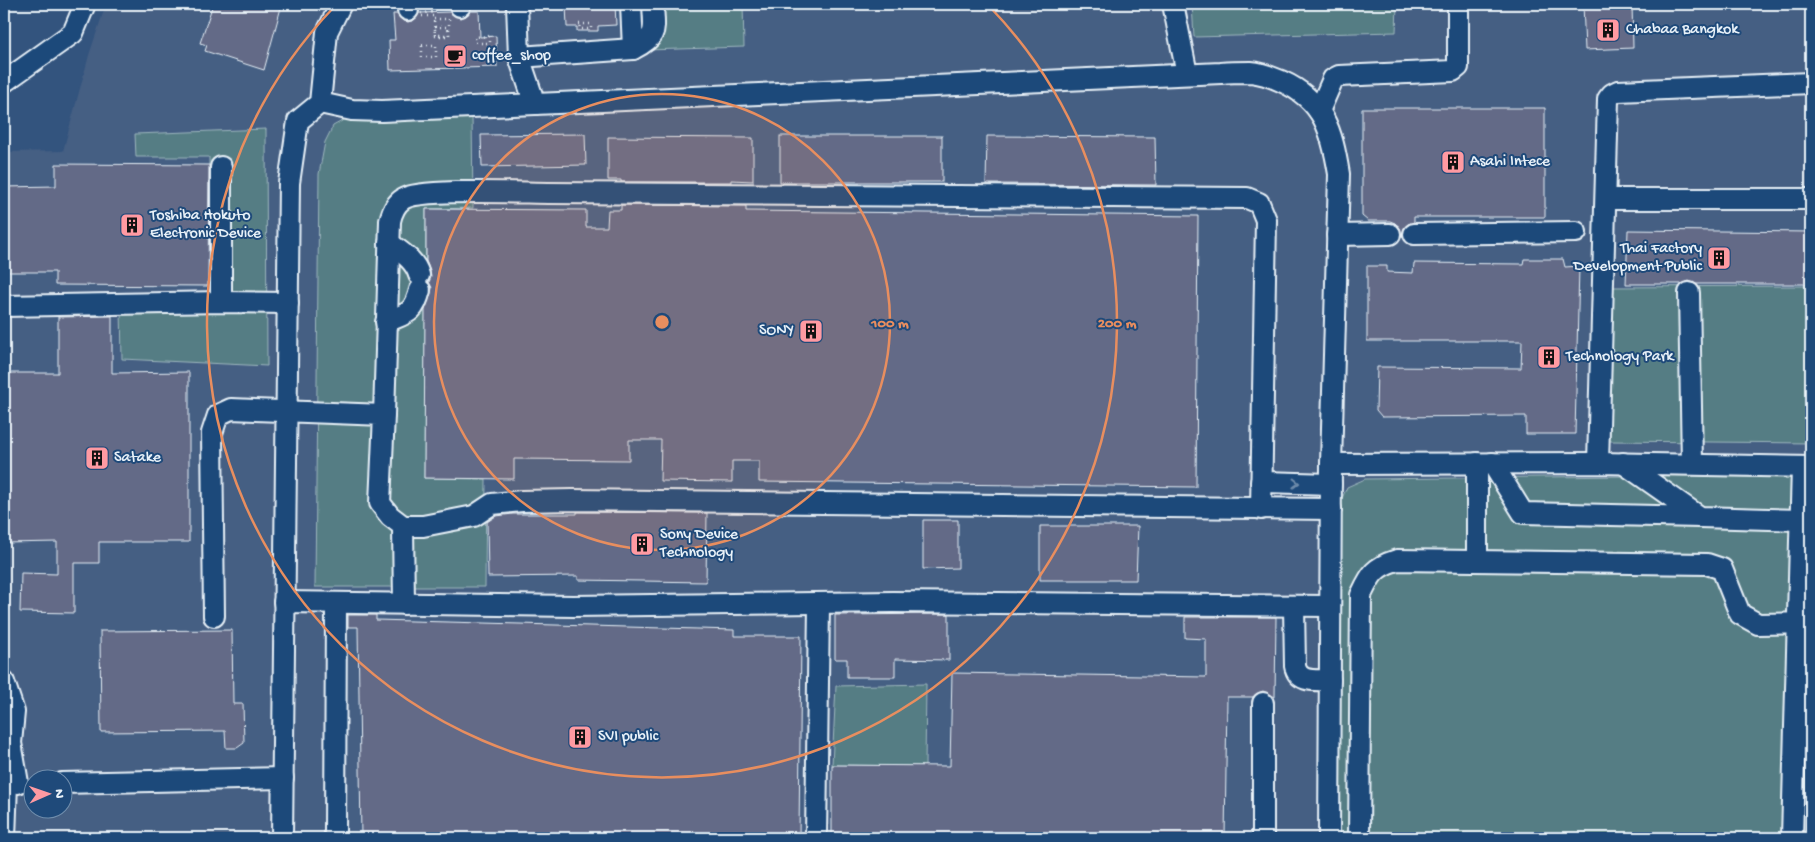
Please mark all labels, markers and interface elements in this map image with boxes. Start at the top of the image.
building icon: Chabaa Bangkok [1595,17,1621,43]
place label: Chabaa Bangkok [1626,21,1740,40]
cafe icon: coffee_shop [442,43,468,69]
place label: coffee_shop [472,47,551,66]
building icon: Asahi Intece [1440,149,1466,175]
place label: Asahi Intece [1470,153,1551,172]
place label: Toshiba Hokuto Electronic Device [149,207,262,244]
building icon: Toshiba Hokuto Electronic Device [119,212,145,238]
place label: Thai Factory Development Public [1573,240,1703,277]
building icon: Thai Factory Development Public [1706,245,1732,271]
centre of rings [653,313,671,331]
text: 100 m [870,315,909,333]
text: 200 m [1098,315,1137,333]
building icon: SONY [798,318,824,344]
place label: SONY [759,322,794,341]
building icon: Technology Park [1536,344,1562,370]
place label: Technology Park [1565,348,1675,367]
building icon: Satake [84,445,110,471]
place label: Satake [114,449,162,468]
one-way arrow [1292,478,1300,488]
place label: Sony Device Technology [659,526,739,563]
building icon: Sony Device Technology [629,531,655,557]
building icon: SVI public [567,724,593,750]
place label: SVI public [598,728,659,747]
north arrow [22,770,72,820]
text: N [50,789,67,798]

